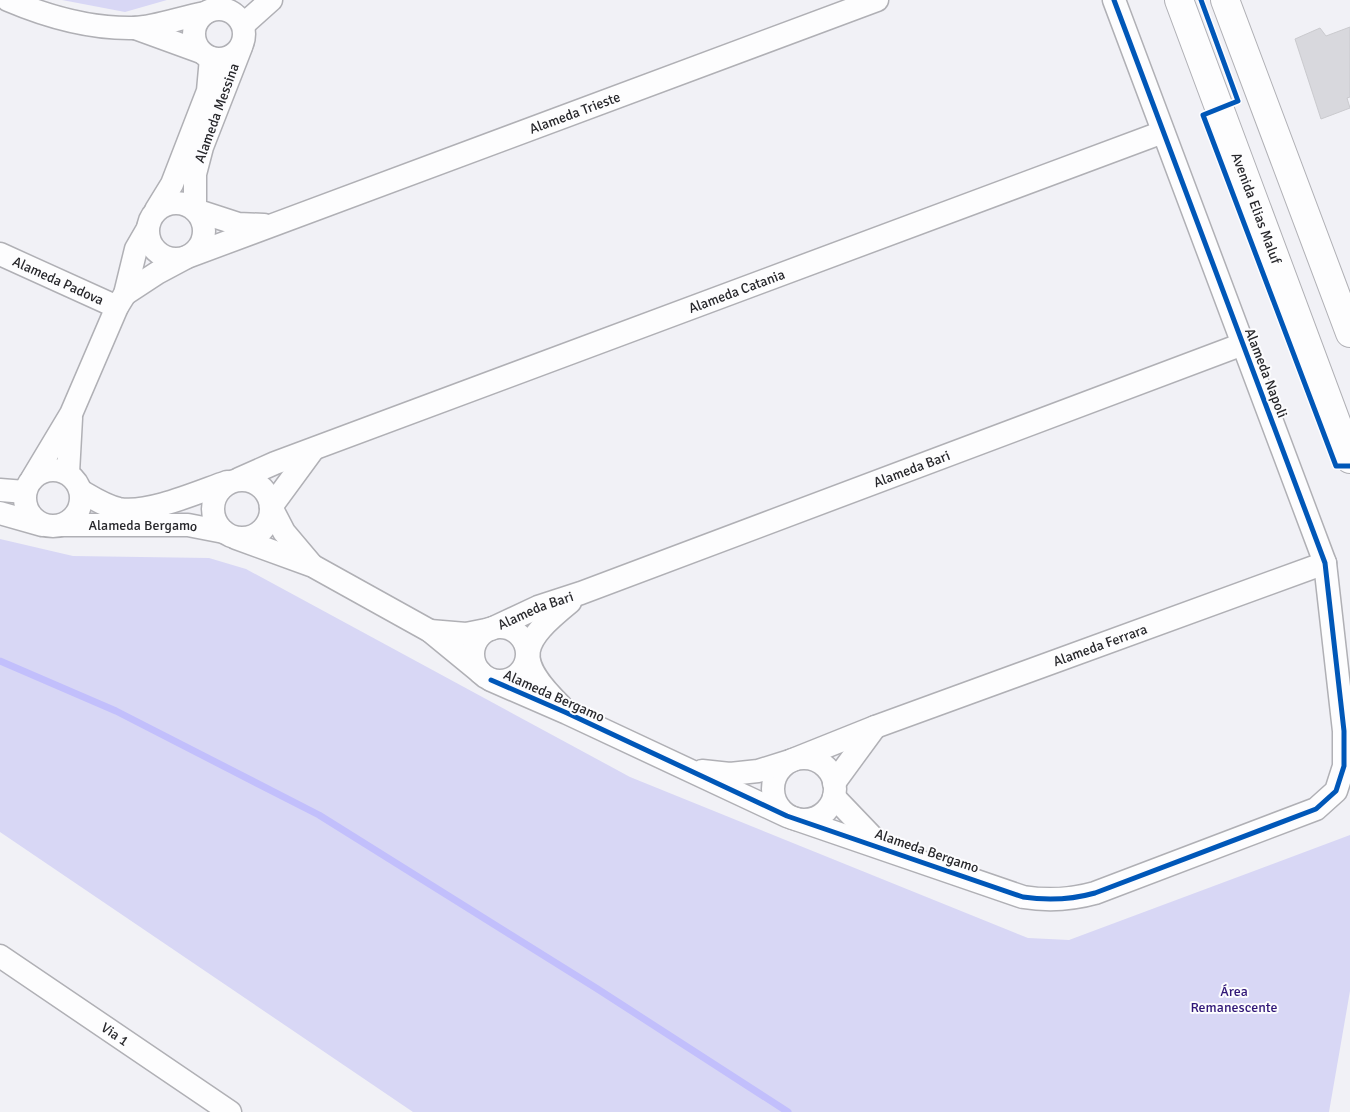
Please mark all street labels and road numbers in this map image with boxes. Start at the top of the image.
street label: Alameda Messina [191,61,243,165]
street label: Alameda Trieste [527,88,623,137]
street label: Avenida Elias Maluf [1228,150,1285,267]
street label: Alameda Padova [10,252,107,308]
street label: Alameda Catania [686,265,787,317]
street label: Alameda Napoli [1241,326,1291,420]
street label: Alameda Bari [871,447,952,491]
street label: Alameda Bergamo [89,517,199,535]
street label: Alameda Bari [495,588,575,633]
street label: Alameda Ferrara [1051,620,1149,670]
street label: Alameda Bergamo [501,666,607,726]
street label: Alameda Bergamo [873,825,981,877]
street label: Via 1 [98,1019,132,1049]

